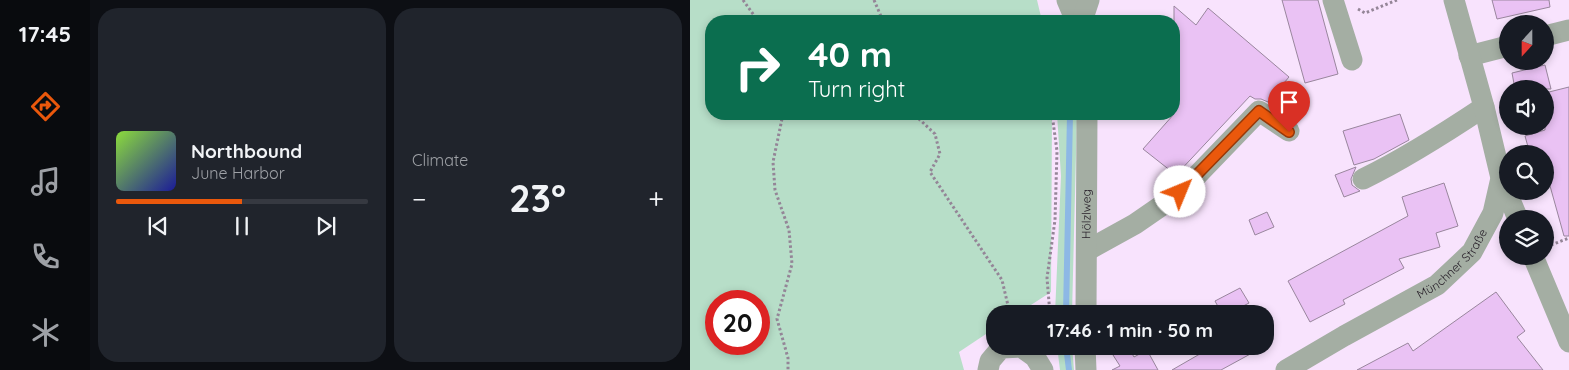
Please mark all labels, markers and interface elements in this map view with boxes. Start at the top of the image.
north arrow [1499,15,1554,70]
map controls [1499,15,1554,265]
text: 17:45 [19,20,71,48]
text: 40 m [808,32,892,76]
icon: right [725,35,790,100]
text: Turn right [808,75,905,103]
button: sound [1499,80,1554,135]
pin [1268,81,1310,132]
icon: arrive [1275,88,1303,116]
icon: directions [28,89,63,124]
text: Northbound [191,139,302,163]
button: search [1499,145,1554,200]
text: Climate [412,150,468,170]
text: June Harbor [191,163,285,183]
icon: music [28,164,63,199]
position arrow [1153,165,1205,217]
text: 23° [509,174,566,222]
text: − [412,181,427,216]
text: + [648,181,664,216]
street label: Hölzlweg [1078,189,1094,239]
button: layers [1499,210,1554,265]
icon: previous [144,212,172,240]
icon: pause [228,212,256,240]
icon: next [312,212,340,240]
street label: Münchner Straße [1414,226,1490,302]
icon: phone [28,239,63,274]
speed limit sign: 20 [705,290,770,355]
icon: climate [28,315,63,350]
text: 17:46 · 1 min · 50 m [1047,318,1213,342]

